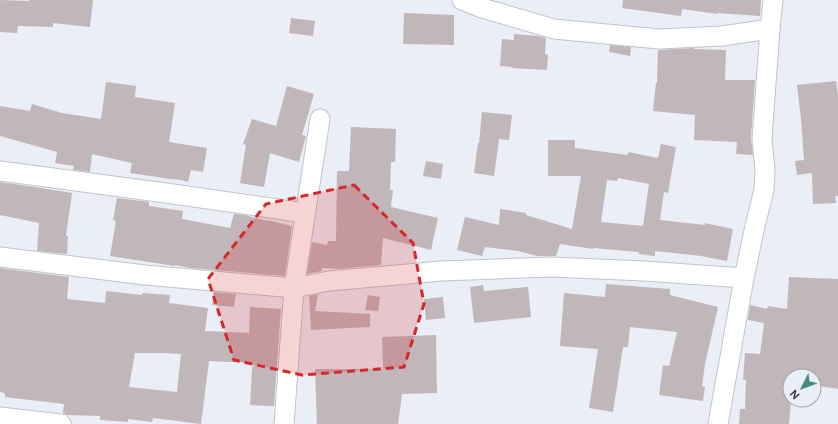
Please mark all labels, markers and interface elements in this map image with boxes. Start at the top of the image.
north arrow [782,368,822,408]
text: N [787,387,802,402]

